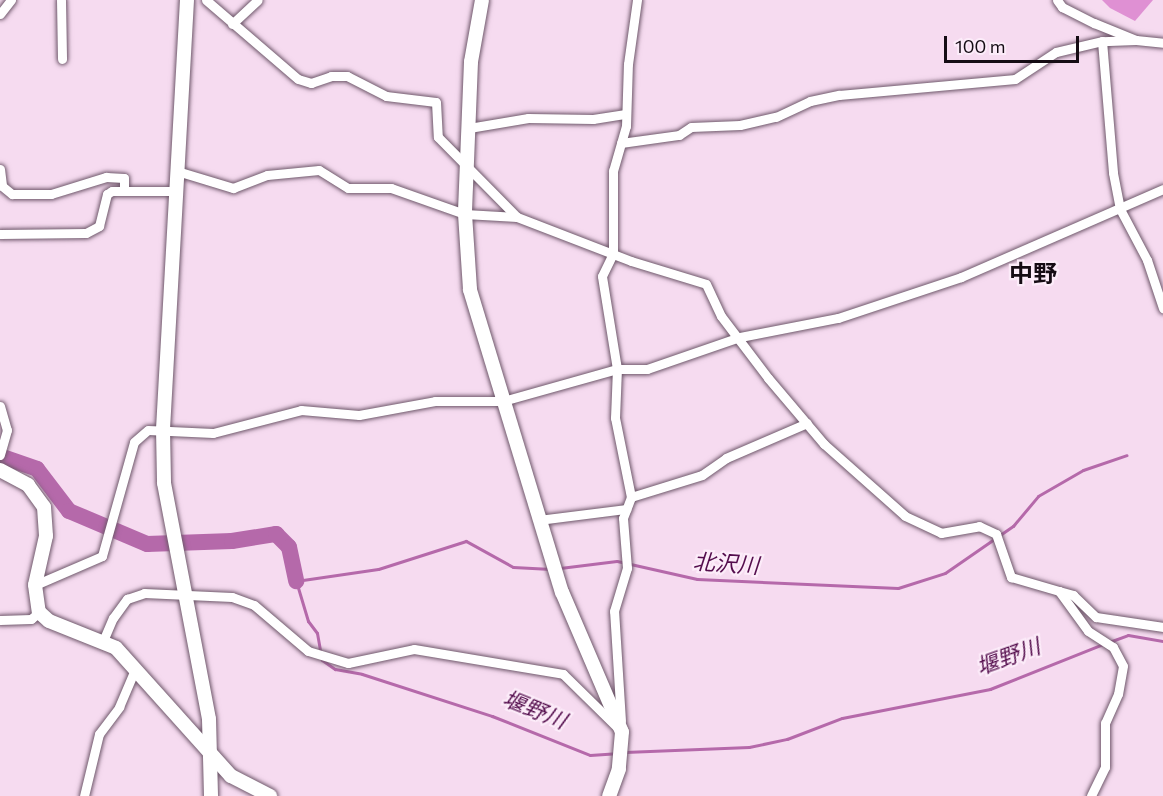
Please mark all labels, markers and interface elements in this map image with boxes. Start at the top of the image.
scale bar [947,24,1082,62]
text: 100 m [955,35,1005,57]
district label: 中野 [1009,259,1057,287]
water label: 北沢川 [692,548,760,578]
water label: 堰野川 [972,632,1044,680]
water label: 堰野川 [499,684,571,734]

